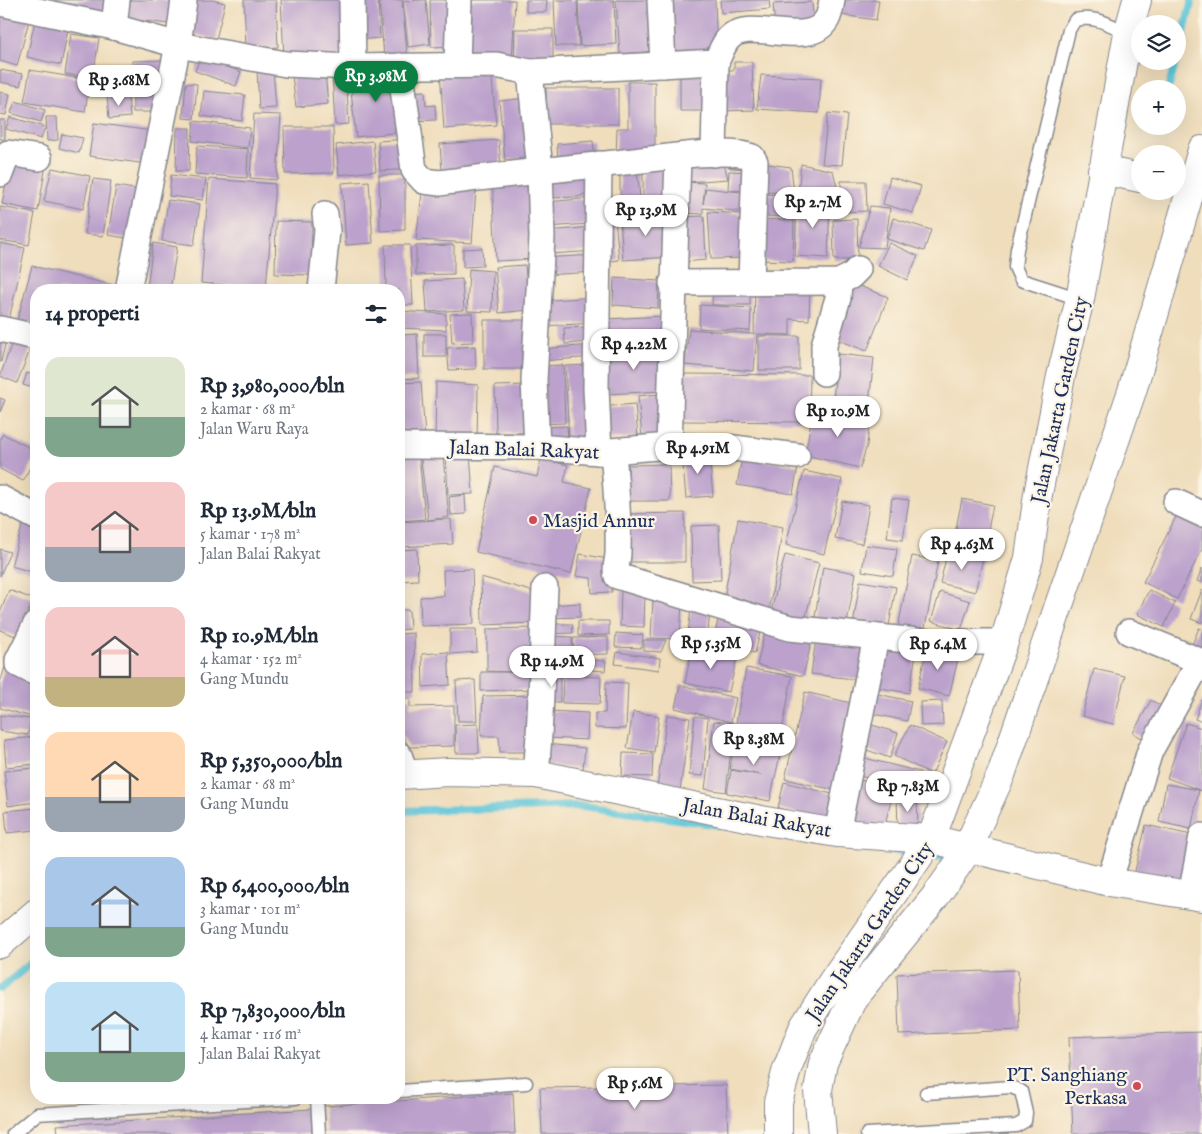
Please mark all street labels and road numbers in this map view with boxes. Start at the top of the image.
street label: Jalan Jakarta Garden City [1026,294,1095,508]
street label: Jalan Balai Rakyat [446,435,600,466]
street label: Jalan Balai Rakyat [678,793,833,844]
street label: Jalan Jakarta Garden City [800,837,940,1028]

